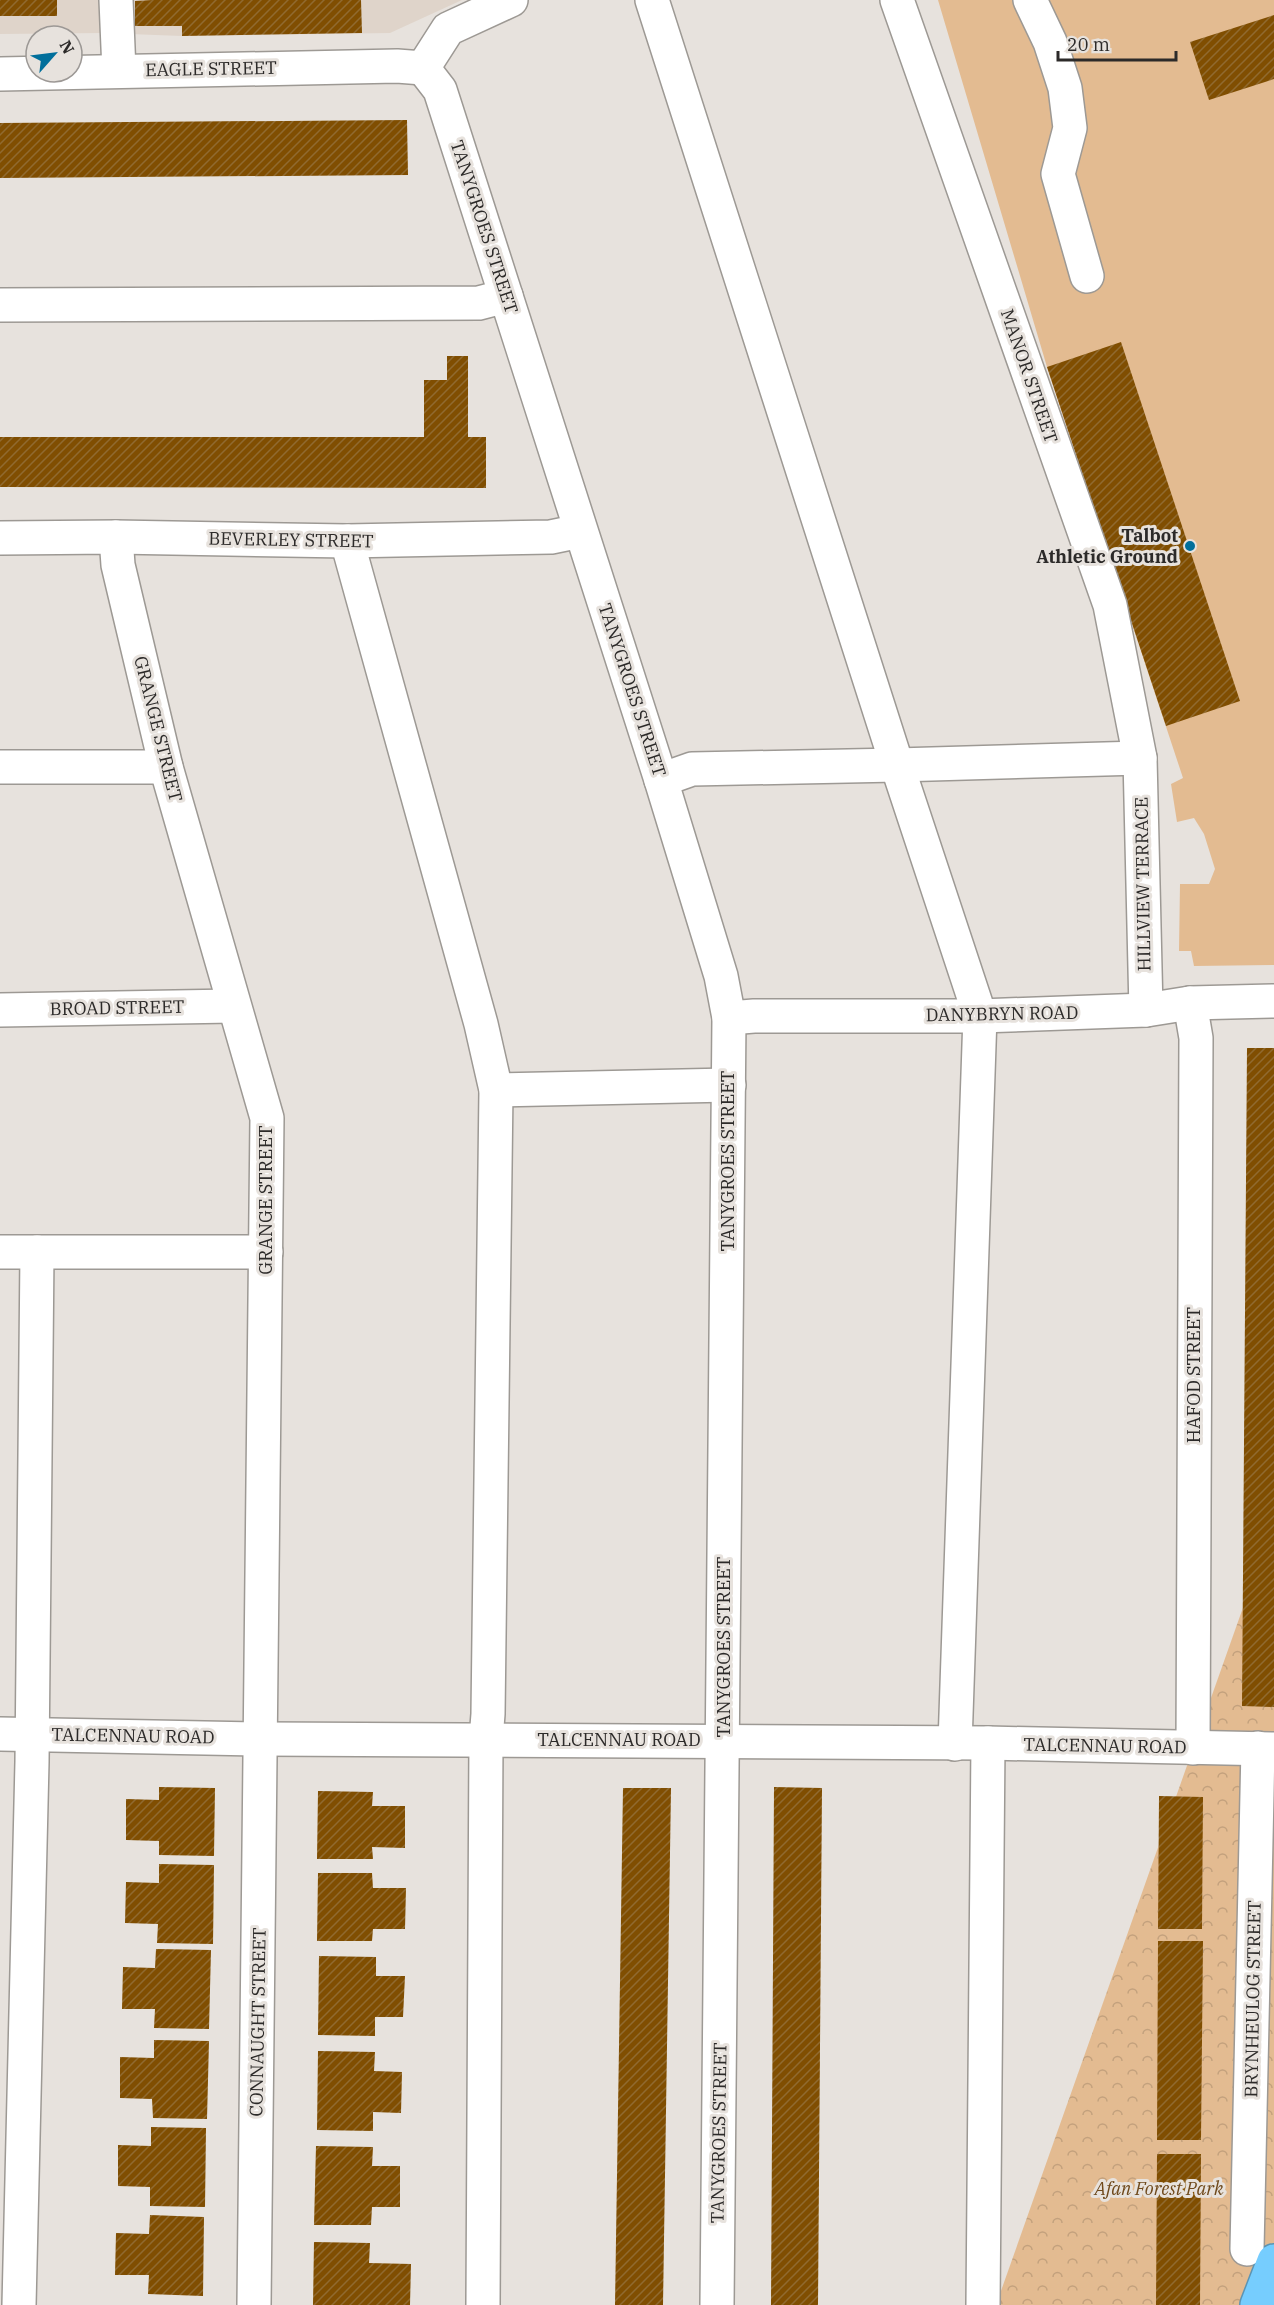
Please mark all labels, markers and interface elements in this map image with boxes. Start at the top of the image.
north arrow [24,24,84,84]
scale bar [1058,24,1176,62]
text: 20 m [1067,33,1110,56]
text: N [55,37,79,57]
street label: EAGLE STREET [145,56,277,81]
street label: TANYGROES STREET [446,137,523,317]
street label: MANOR STREET [996,306,1063,446]
place label: Talbot Athletic Ground [1036,524,1178,568]
street label: BEVERLEY STREET [208,527,374,552]
marker: Talbot Athletic Ground [1183,539,1197,553]
street label: TANYGROES STREET [594,600,671,780]
street label: GRANGE STREET [129,654,188,804]
street label: HILLVIEW TERRACE [1129,797,1156,971]
street label: BROAD STREET [49,995,185,1020]
street label: DANYBRYN ROAD [926,1001,1078,1026]
street label: TANYGROES STREET [716,1070,739,1252]
street label: GRANGE STREET [254,1125,277,1275]
street label: HAFOD STREET [1182,1307,1205,1443]
street label: TANYGROES STREET [712,1556,735,1738]
street label: TALCENNAU ROAD [51,1723,215,1748]
street label: TALCENNAU ROAD [537,1728,701,1751]
street label: TALCENNAU ROAD [1023,1733,1187,1758]
street label: BRYNHEULOG STREET [1239,1900,1266,2098]
street label: CONNAUGHT STREET [244,1927,271,2117]
street label: TANYGROES STREET [705,2042,732,2224]
park label: Afan Forest Park [1093,2177,1224,2200]

